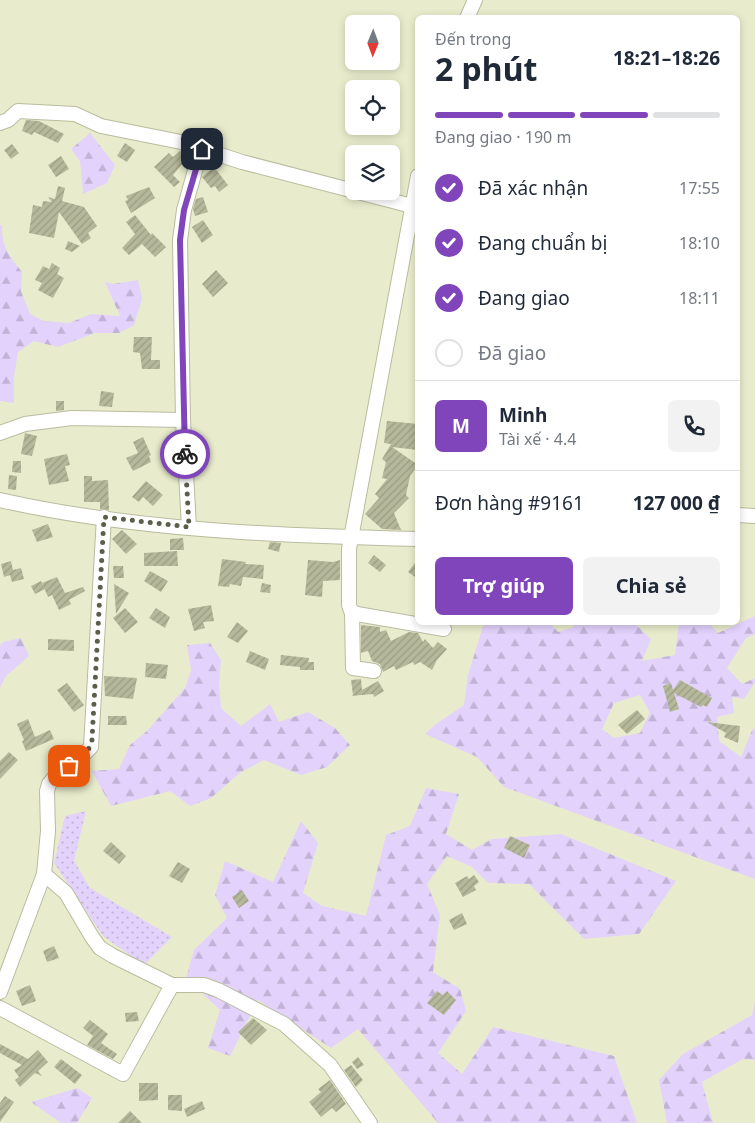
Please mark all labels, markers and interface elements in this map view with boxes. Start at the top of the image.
north arrow [345,15,400,70]
map controls [345,15,400,200]
text: Đến trong [435,28,511,50]
text: 18:21–18:26 [613,45,720,71]
text: 2 phút [435,47,537,90]
button: locate [345,80,400,135]
text: Đang giao · 190 m [435,126,571,148]
pin [181,128,223,170]
icon: home [188,135,216,163]
button: layers [345,145,400,200]
icon: check [435,174,463,202]
text: Đã xác nhận [478,175,588,201]
text: 17:55 [679,177,720,199]
icon: check [435,229,463,257]
text: Đang chuẩn bị [478,230,607,256]
text: 18:10 [679,232,720,254]
icon: check [435,284,463,312]
text: Đang giao [478,285,570,311]
text: 18:11 [679,287,720,309]
text: Đã giao [478,340,546,366]
button: phone [668,400,720,452]
text: Minh [499,402,547,428]
text: M [452,413,470,439]
text: Tài xế · 4.4 [499,428,576,450]
courier [160,429,210,479]
icon: bike [171,440,199,468]
text: Đơn hàng #9161 [435,490,584,516]
text: 127 000 ₫ [633,490,720,516]
button: Trợ giúp [435,557,573,615]
button: Chia sẻ [583,557,720,615]
pin [48,745,90,787]
icon: bag [55,752,83,780]

